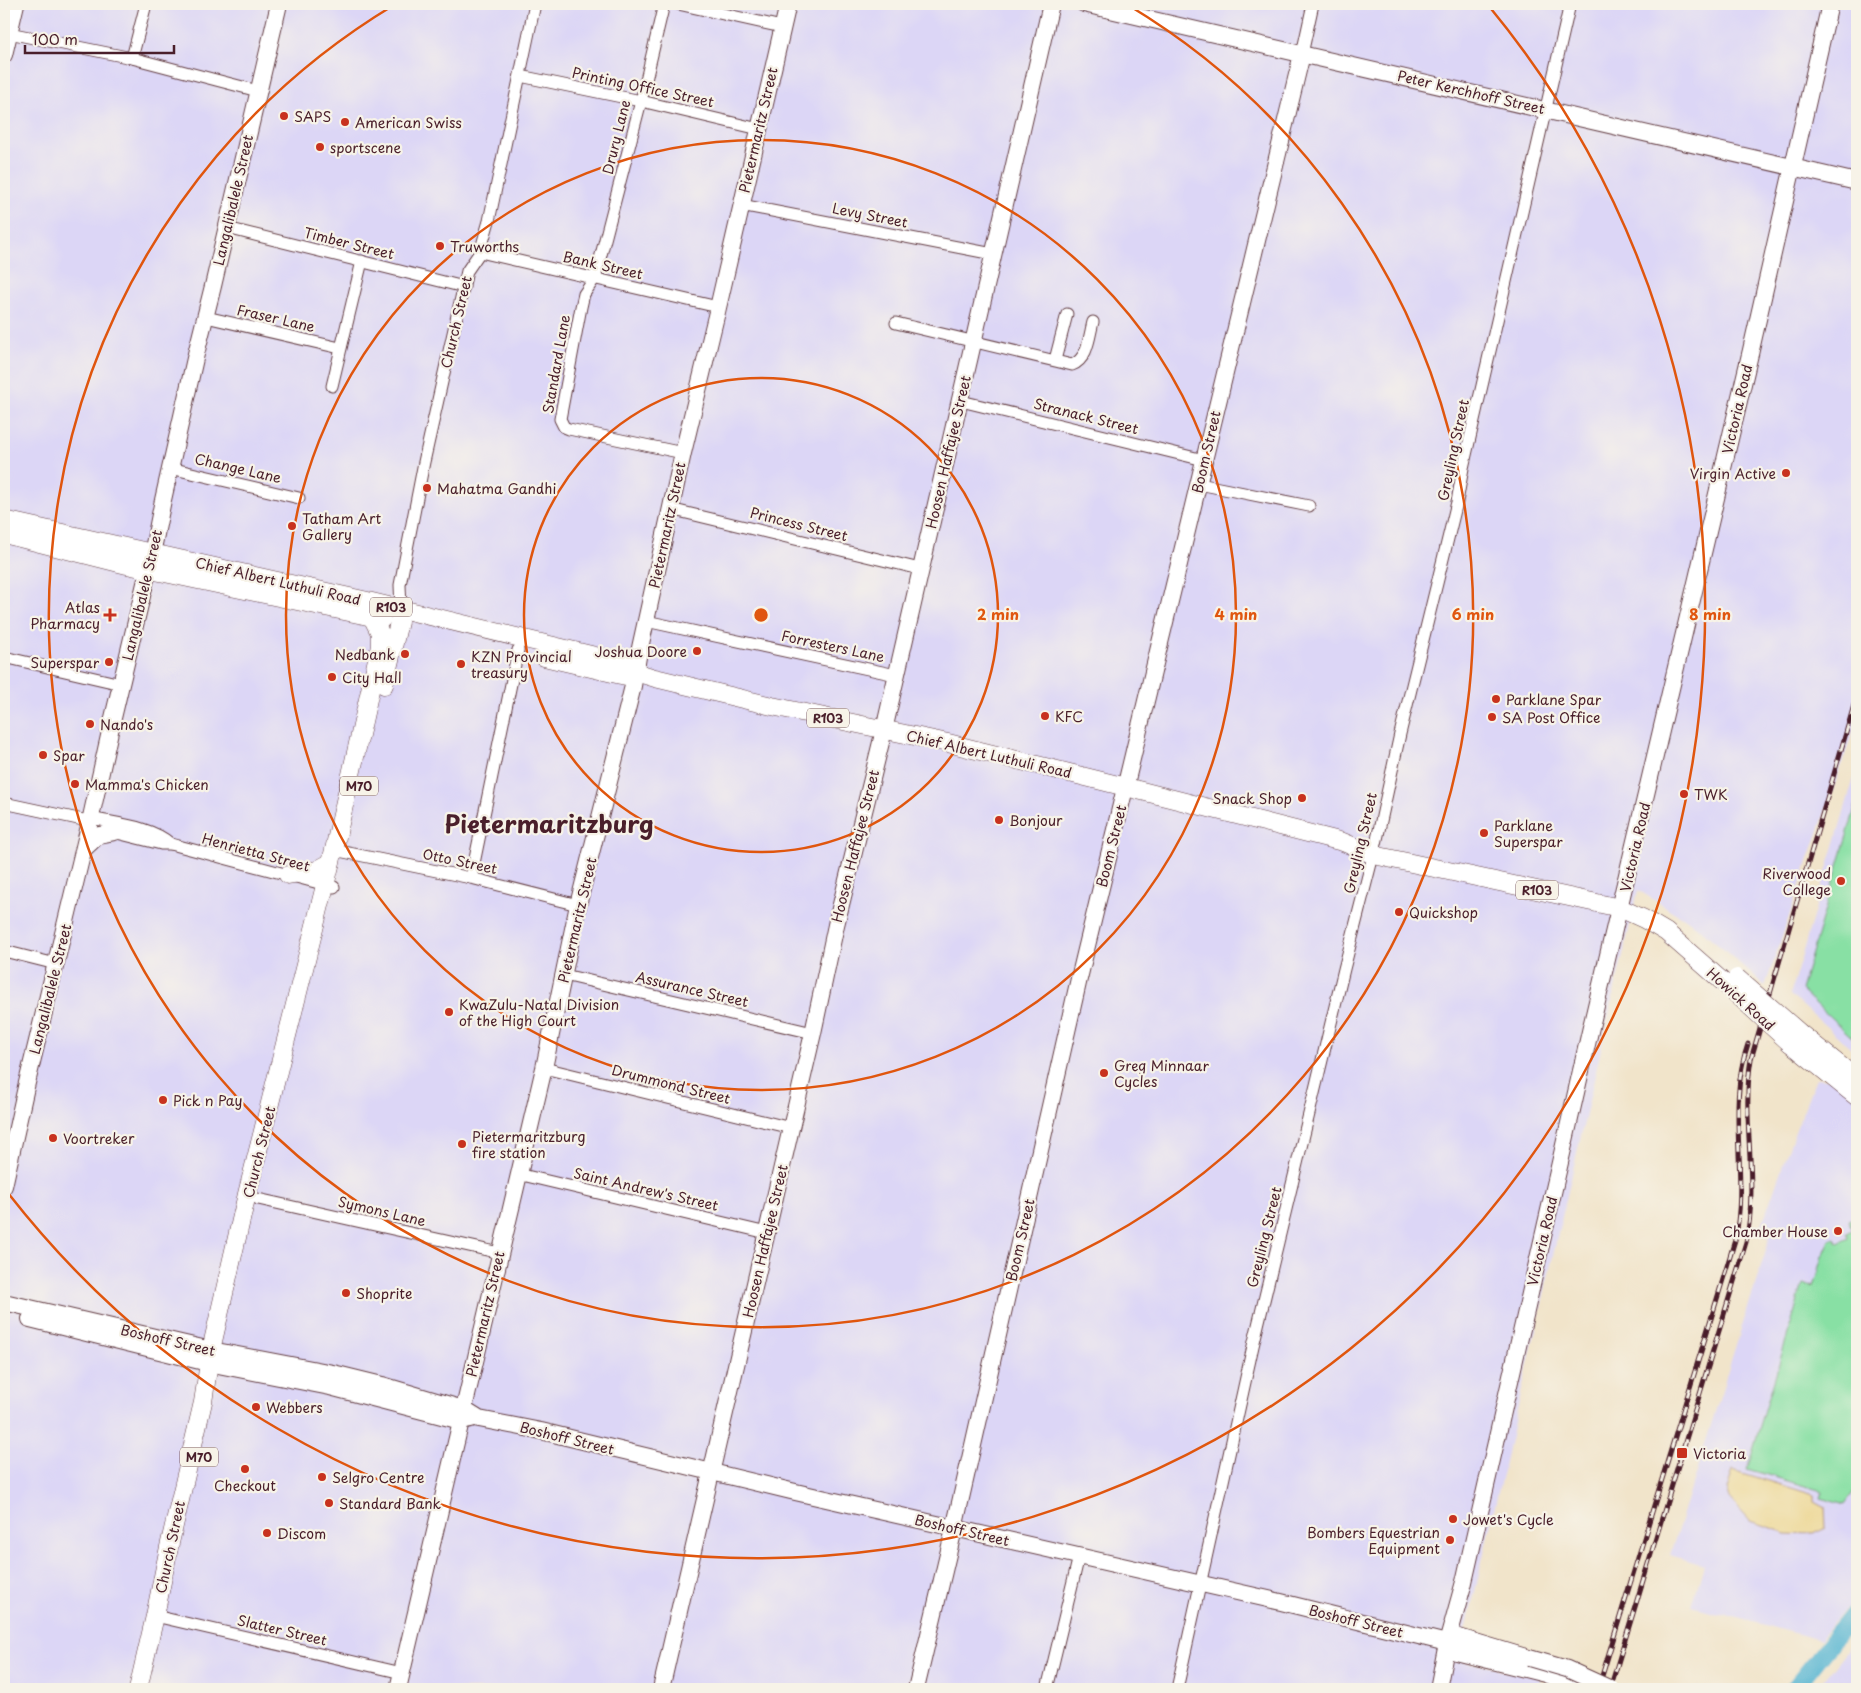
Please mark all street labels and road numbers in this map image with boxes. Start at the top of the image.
street label: Printing Office Street [570,62,716,112]
street label: Pietermaritz Street [733,65,783,195]
street label: Peter Kerchhoff Street [1395,65,1547,119]
street label: Drury Lane [597,98,635,176]
street label: Langalibalele Street [208,132,258,268]
street label: Levy Street [831,197,910,233]
street label: Timber Street [302,222,397,264]
street label: Bank Street [561,246,645,284]
street label: Church Street [435,273,477,370]
street label: Fraser Lane [235,299,317,337]
street label: Standard Lane [537,313,575,415]
street label: Victoria Road [1717,362,1757,456]
street label: Hoosen Haffajee Street [920,373,976,531]
street label: Stranack Street [1031,393,1141,439]
street label: Greyling Street [1432,397,1474,503]
street label: Boom Street [1186,408,1226,495]
street label: Change Lane [193,448,284,488]
street label: Pietermaritz Street [643,460,691,590]
street label: Princess Street [748,502,850,546]
street label: Langalibalele Street [117,527,167,663]
street label: Chief Albert Luthuli Road [193,552,363,610]
road number: R103 [370,598,412,616]
street label: Forresters Lane [779,625,887,667]
road number: R103 [807,708,849,728]
street label: Chief Albert Luthuli Road [904,725,1074,783]
street label: Hoosen Haffajee Street [826,767,884,925]
road number: M70 [340,776,378,796]
street label: Greyling Street [1338,790,1382,896]
street label: Victoria Road [1615,800,1655,894]
street label: Boom Street [1091,802,1131,889]
street label: Henrietta Street [200,827,313,877]
street label: Otto Street [421,843,500,879]
street label: Pietermaritz Street [552,855,602,985]
road number: R103 [1516,880,1558,900]
street label: Langalibalele Street [24,921,76,1056]
street label: Howick Road [1702,963,1780,1035]
street label: Assurance Street [634,966,751,1012]
street label: Drummond Street [609,1059,733,1109]
street label: Church Street [237,1103,281,1200]
street label: Saint Andrew's Street [572,1162,721,1216]
street label: Hoosen Haffajee Street [737,1162,793,1320]
street label: Greyling Street [1241,1184,1287,1290]
street label: Symons Lane [336,1191,428,1231]
street label: Victoria Road [1522,1194,1562,1288]
street label: Boom Street [1000,1196,1040,1283]
street label: Pietermaritz Street [460,1249,510,1379]
street label: Boshoff Street [119,1319,218,1361]
street label: Boshoff Street [518,1416,617,1460]
road number: M70 [180,1448,218,1466]
street label: Church Street [150,1498,190,1595]
street label: Boshoff Street [913,1509,1012,1551]
street label: Boshoff Street [1307,1599,1406,1643]
street label: Slatter Street [235,1609,329,1651]

